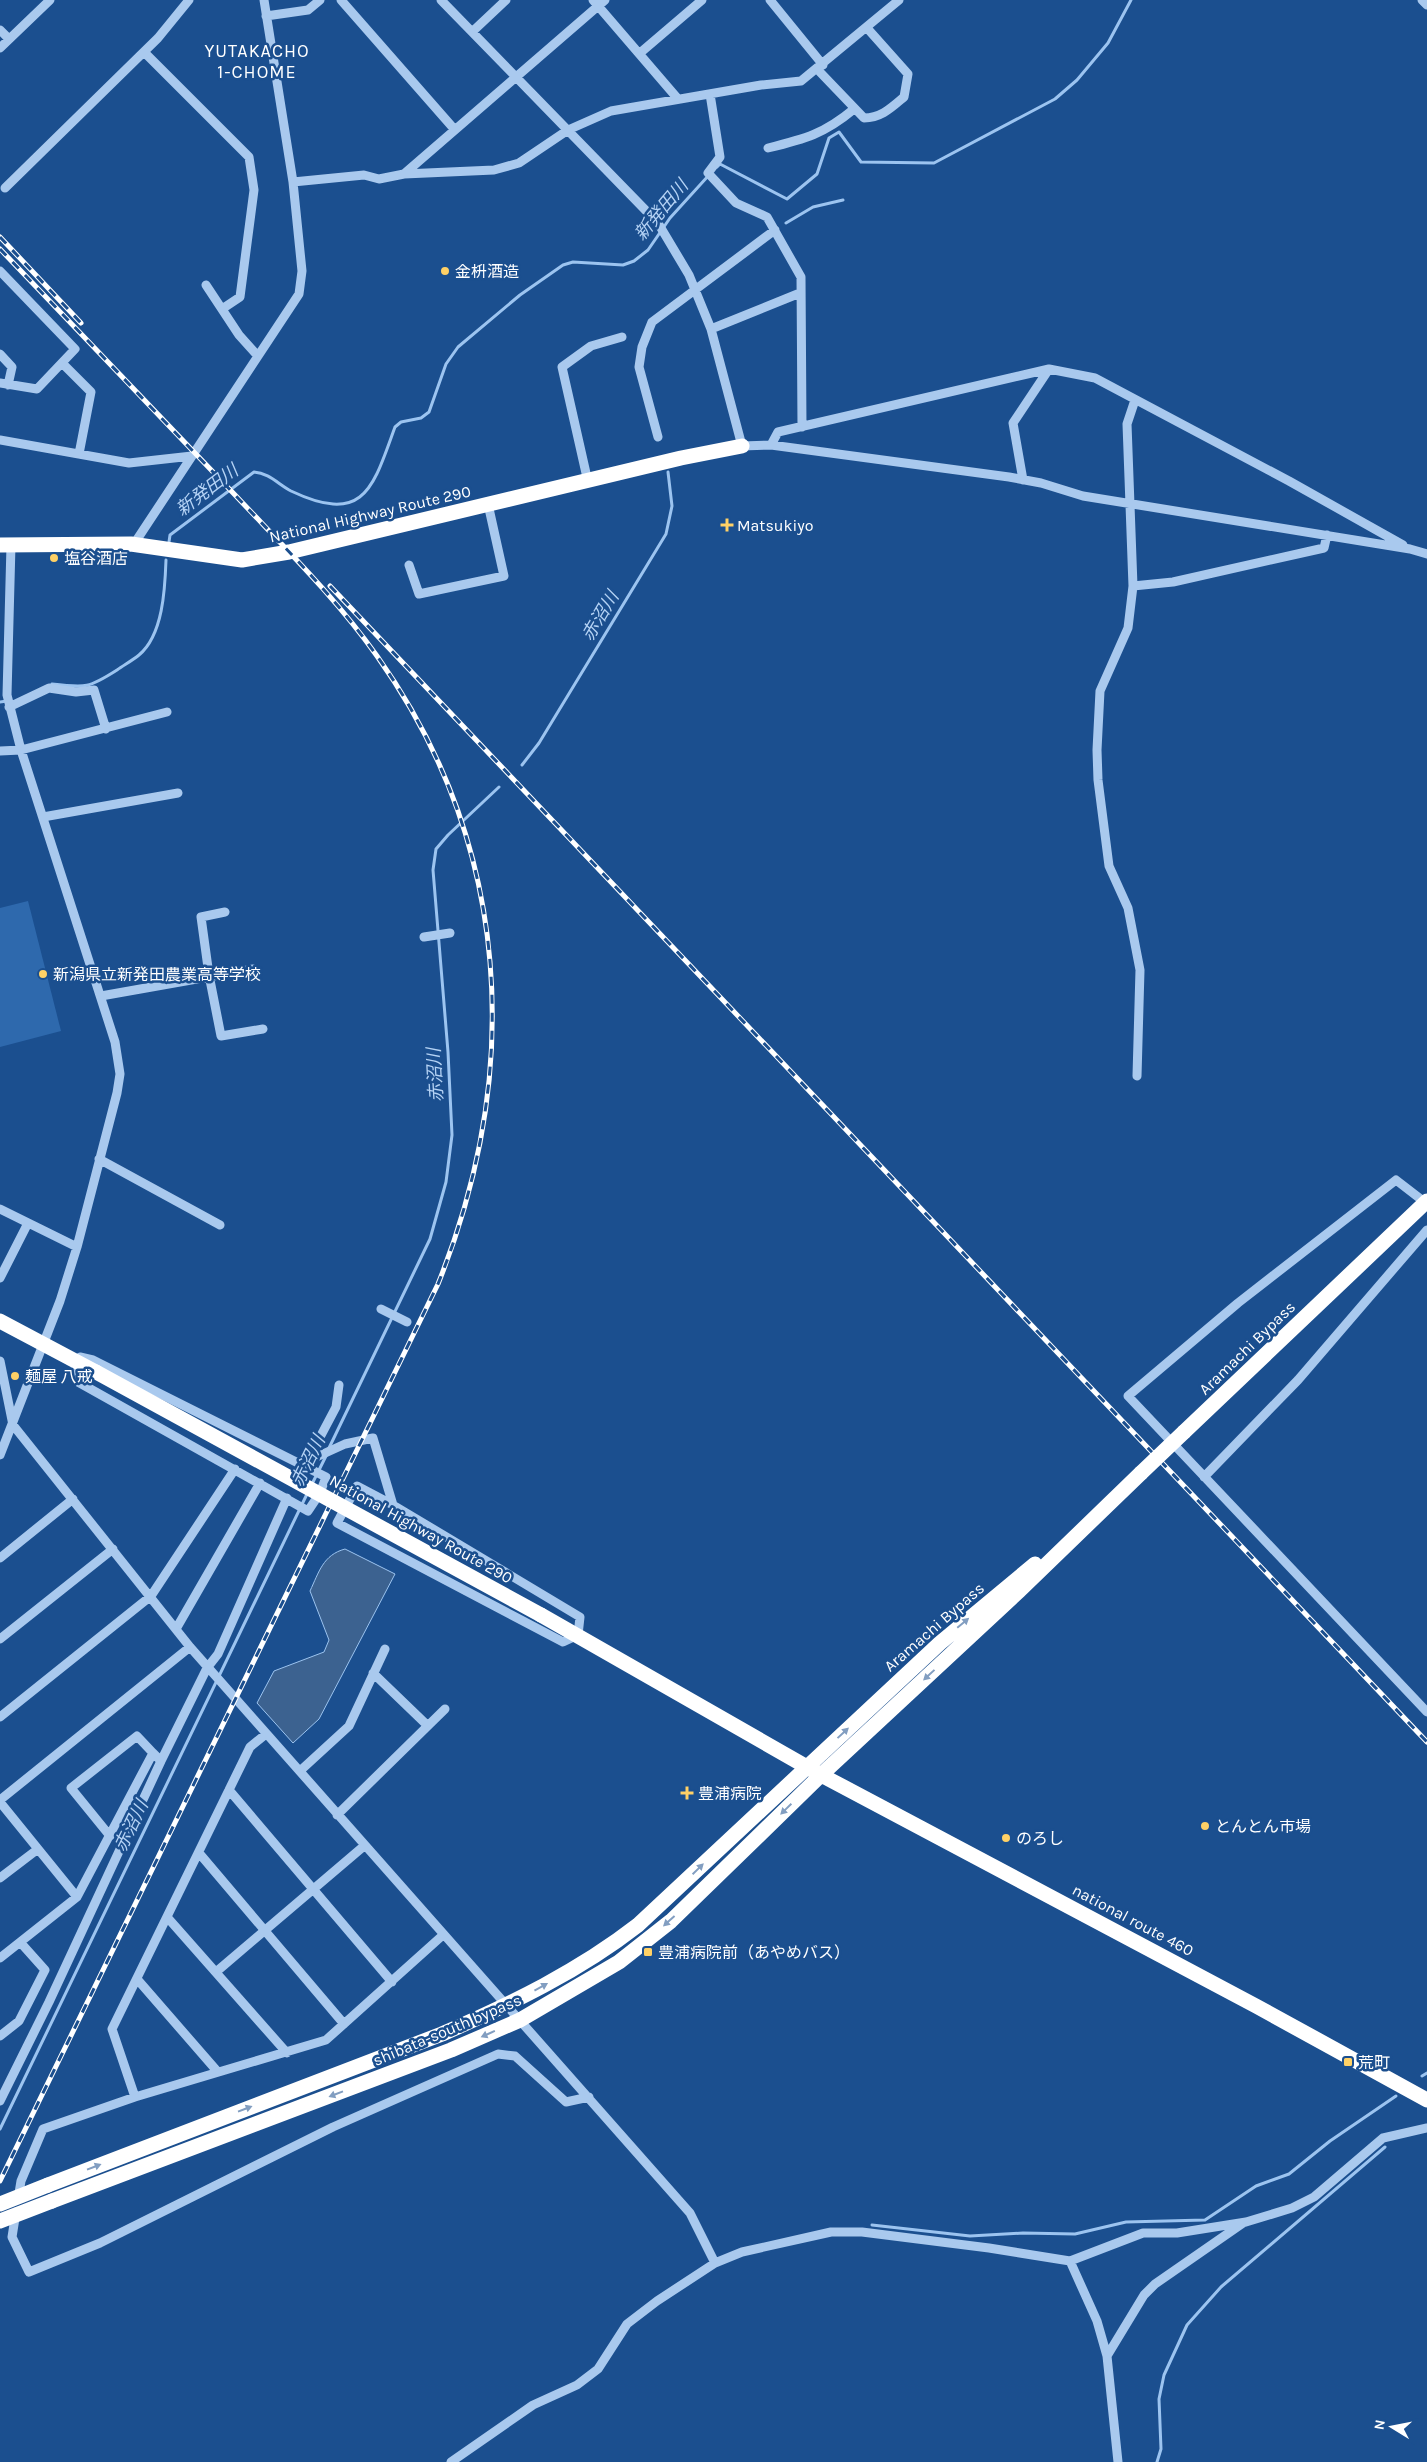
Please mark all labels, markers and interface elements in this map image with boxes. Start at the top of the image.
district label: YUTAKACHO 1-CHOME [204,40,310,83]
water label: 新発田川 [629,174,694,245]
place label: 金枡酒造 [455,262,519,281]
marker: 金枡酒造 [439,265,451,277]
water label: 新発田川 [172,458,244,520]
street label: National Highway Route 290 [267,482,473,546]
place label: Matsukiyo [737,516,813,535]
marker: Matsukiyo [721,519,733,531]
place label: 塩谷酒店 [64,549,128,568]
marker: 塩谷酒店 [48,552,60,564]
water label: 赤沼川 [577,585,624,645]
place label: 新潟県立新発田農業高等学校 [53,965,261,984]
marker: 新潟県立新発田農業高等学校 [37,968,49,980]
water label: 赤沼川 [422,1045,447,1103]
street label: Aramachi Bypass [1195,1297,1299,1399]
place label: 麺屋 八戒 [25,1367,93,1386]
marker: 麺屋 八戒 [9,1370,21,1382]
water label: 赤沼川 [286,1430,331,1490]
street label: National Highway Route 290 [326,1471,516,1587]
street label: Aramachi Bypass [880,1578,988,1676]
one-way arrow [956,1618,969,1629]
one-way arrow [923,1669,935,1681]
one-way arrow [836,1727,848,1739]
place label: 豊浦病院 [698,1784,762,1803]
marker: 豊浦病院 [680,1786,694,1800]
water label: 赤沼川 [109,1795,154,1855]
one-way arrow [781,1803,793,1815]
place label: とんとん市場 [1215,1817,1311,1836]
marker: とんとん市場 [1199,1820,1211,1832]
place label: のろし [1016,1829,1064,1848]
marker: のろし [1000,1832,1012,1844]
one-way arrow [692,1863,704,1875]
street label: national route 460 [1069,1880,1197,1960]
one-way arrow [663,1916,676,1927]
place label: 豊浦病院前（あやめバス） [658,1943,850,1962]
marker: 豊浦病院前（あやめバス） [642,1946,654,1958]
one-way arrow [534,1982,547,1991]
street label: shibata-south bypass [370,1990,524,2070]
one-way arrow [481,2031,495,2039]
place label: 荒町 [1358,2053,1390,2072]
marker: 荒町 [1342,2056,1354,2068]
one-way arrow [329,2091,344,2098]
one-way arrow [238,2105,253,2112]
one-way arrow [87,2163,102,2171]
north arrow [1367,2402,1417,2452]
text: N [1370,2418,1389,2431]

